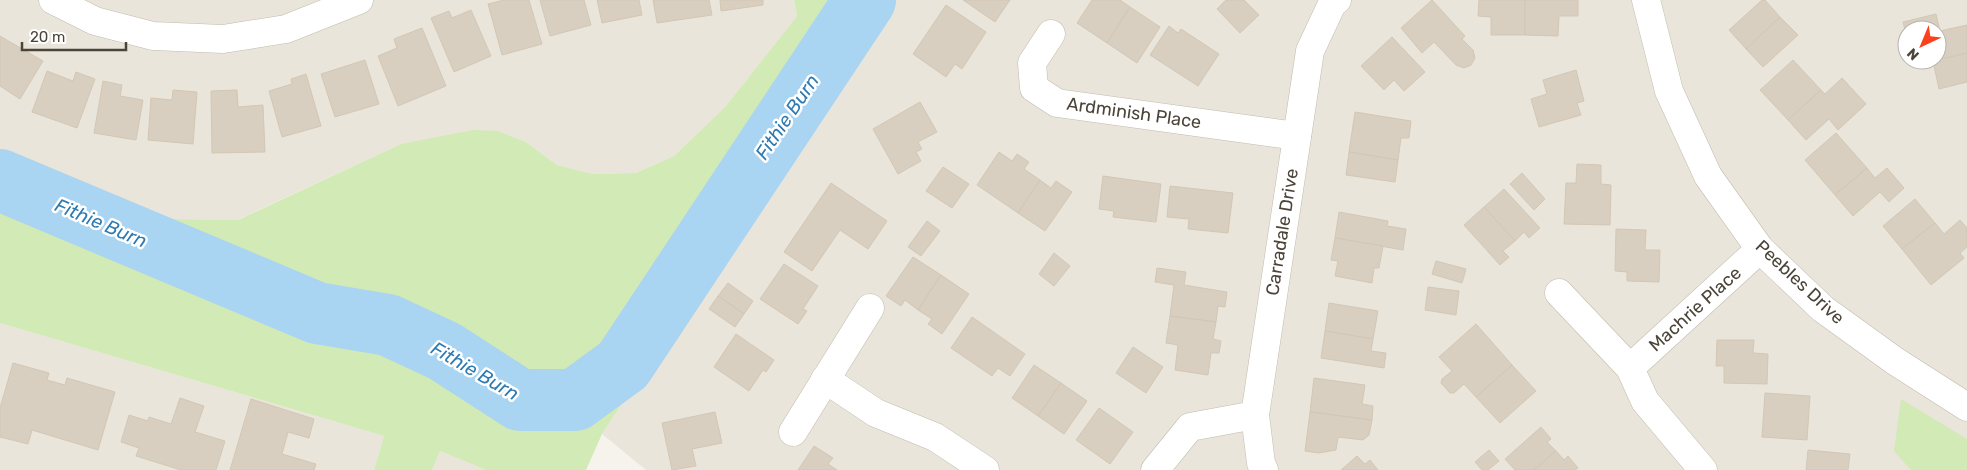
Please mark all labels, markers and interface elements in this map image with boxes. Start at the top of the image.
scale bar [22,20,126,52]
north arrow [1897,20,1947,70]
text: 20 m [30,28,65,46]
text: N [1904,44,1923,64]
water label: Fithie Burn [750,70,824,164]
street label: Ardminish Place [1065,93,1203,133]
street label: Carradale Drive [1261,167,1303,297]
water label: Fithie Burn [52,193,150,253]
street label: Peebles Drive [1751,235,1849,329]
street label: Machrie Place [1644,262,1746,356]
water label: Fithie Burn [427,337,523,405]

